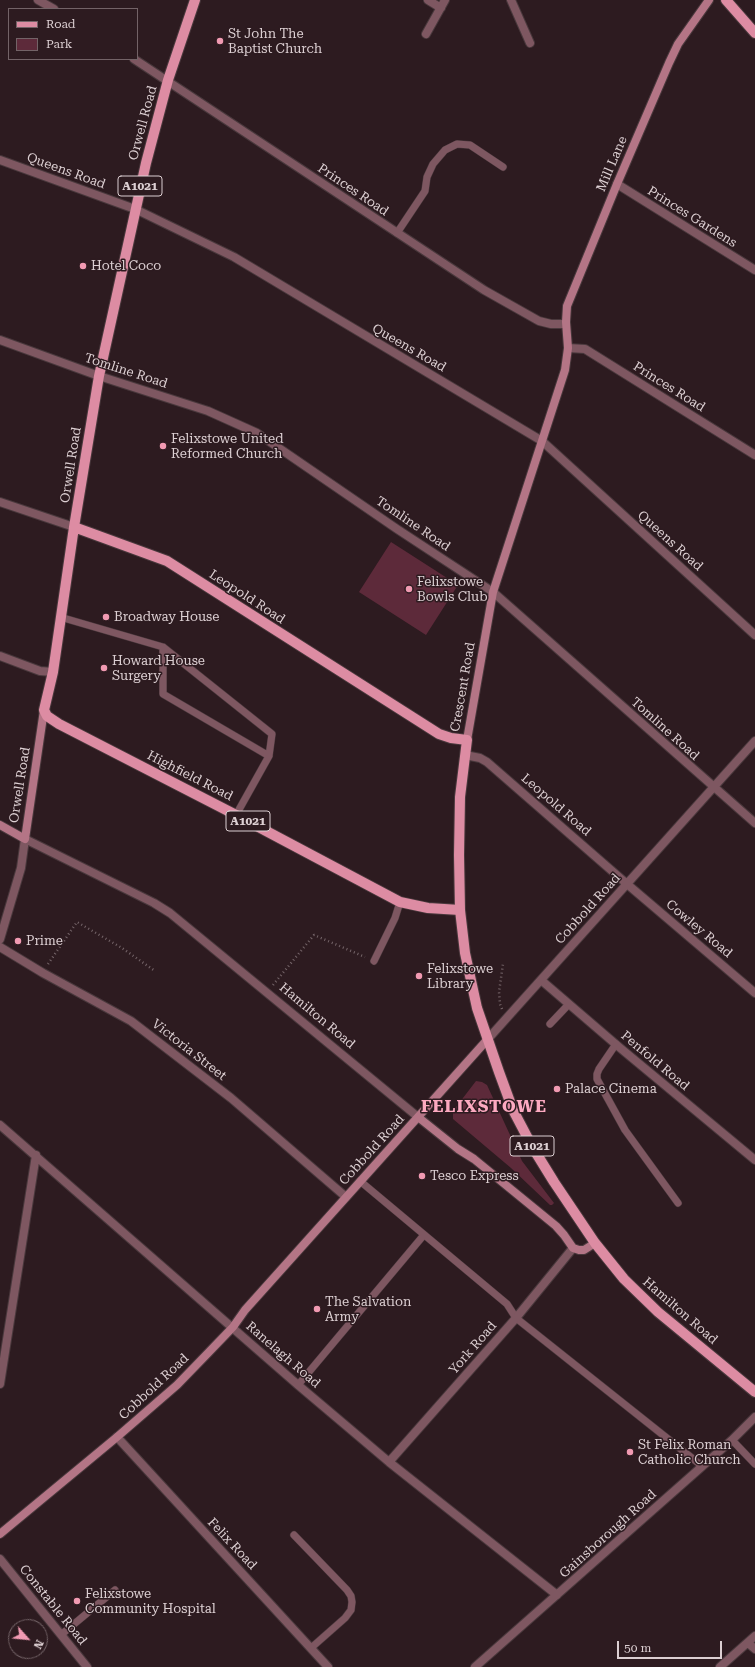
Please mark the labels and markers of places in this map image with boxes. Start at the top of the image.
place label: St John The Baptist Church [228,26,322,57]
marker: St John The Baptist Church [215,36,225,46]
place label: Hotel Coco [91,258,161,274]
marker: Hotel Coco [78,261,88,271]
place label: Felixstowe United Reformed Church [171,431,283,462]
marker: Felixstowe United Reformed Church [158,441,168,451]
place label: Felixstowe Bowls Club [417,574,488,605]
marker: Felixstowe Bowls Club [404,584,414,594]
place label: Broadway House [114,609,219,625]
marker: Broadway House [101,612,111,622]
place label: Howard House Surgery [112,653,205,684]
marker: Howard House Surgery [99,663,109,673]
place label: Prime [26,933,63,949]
marker: Prime [13,936,23,946]
place label: Felixstowe Library [427,961,493,992]
marker: Felixstowe Library [414,971,424,981]
place label: Palace Cinema [565,1081,657,1097]
marker: Palace Cinema [552,1084,562,1094]
place label: Tesco Express [430,1168,519,1184]
marker: Tesco Express [417,1171,427,1181]
place label: The Salvation Army [325,1294,411,1325]
marker: The Salvation Army [312,1304,322,1314]
place label: St Felix Roman Catholic Church [638,1437,741,1468]
marker: St Felix Roman Catholic Church [625,1447,635,1457]
place label: Felixstowe Community Hospital [85,1586,216,1617]
marker: Felixstowe Community Hospital [72,1596,82,1606]

